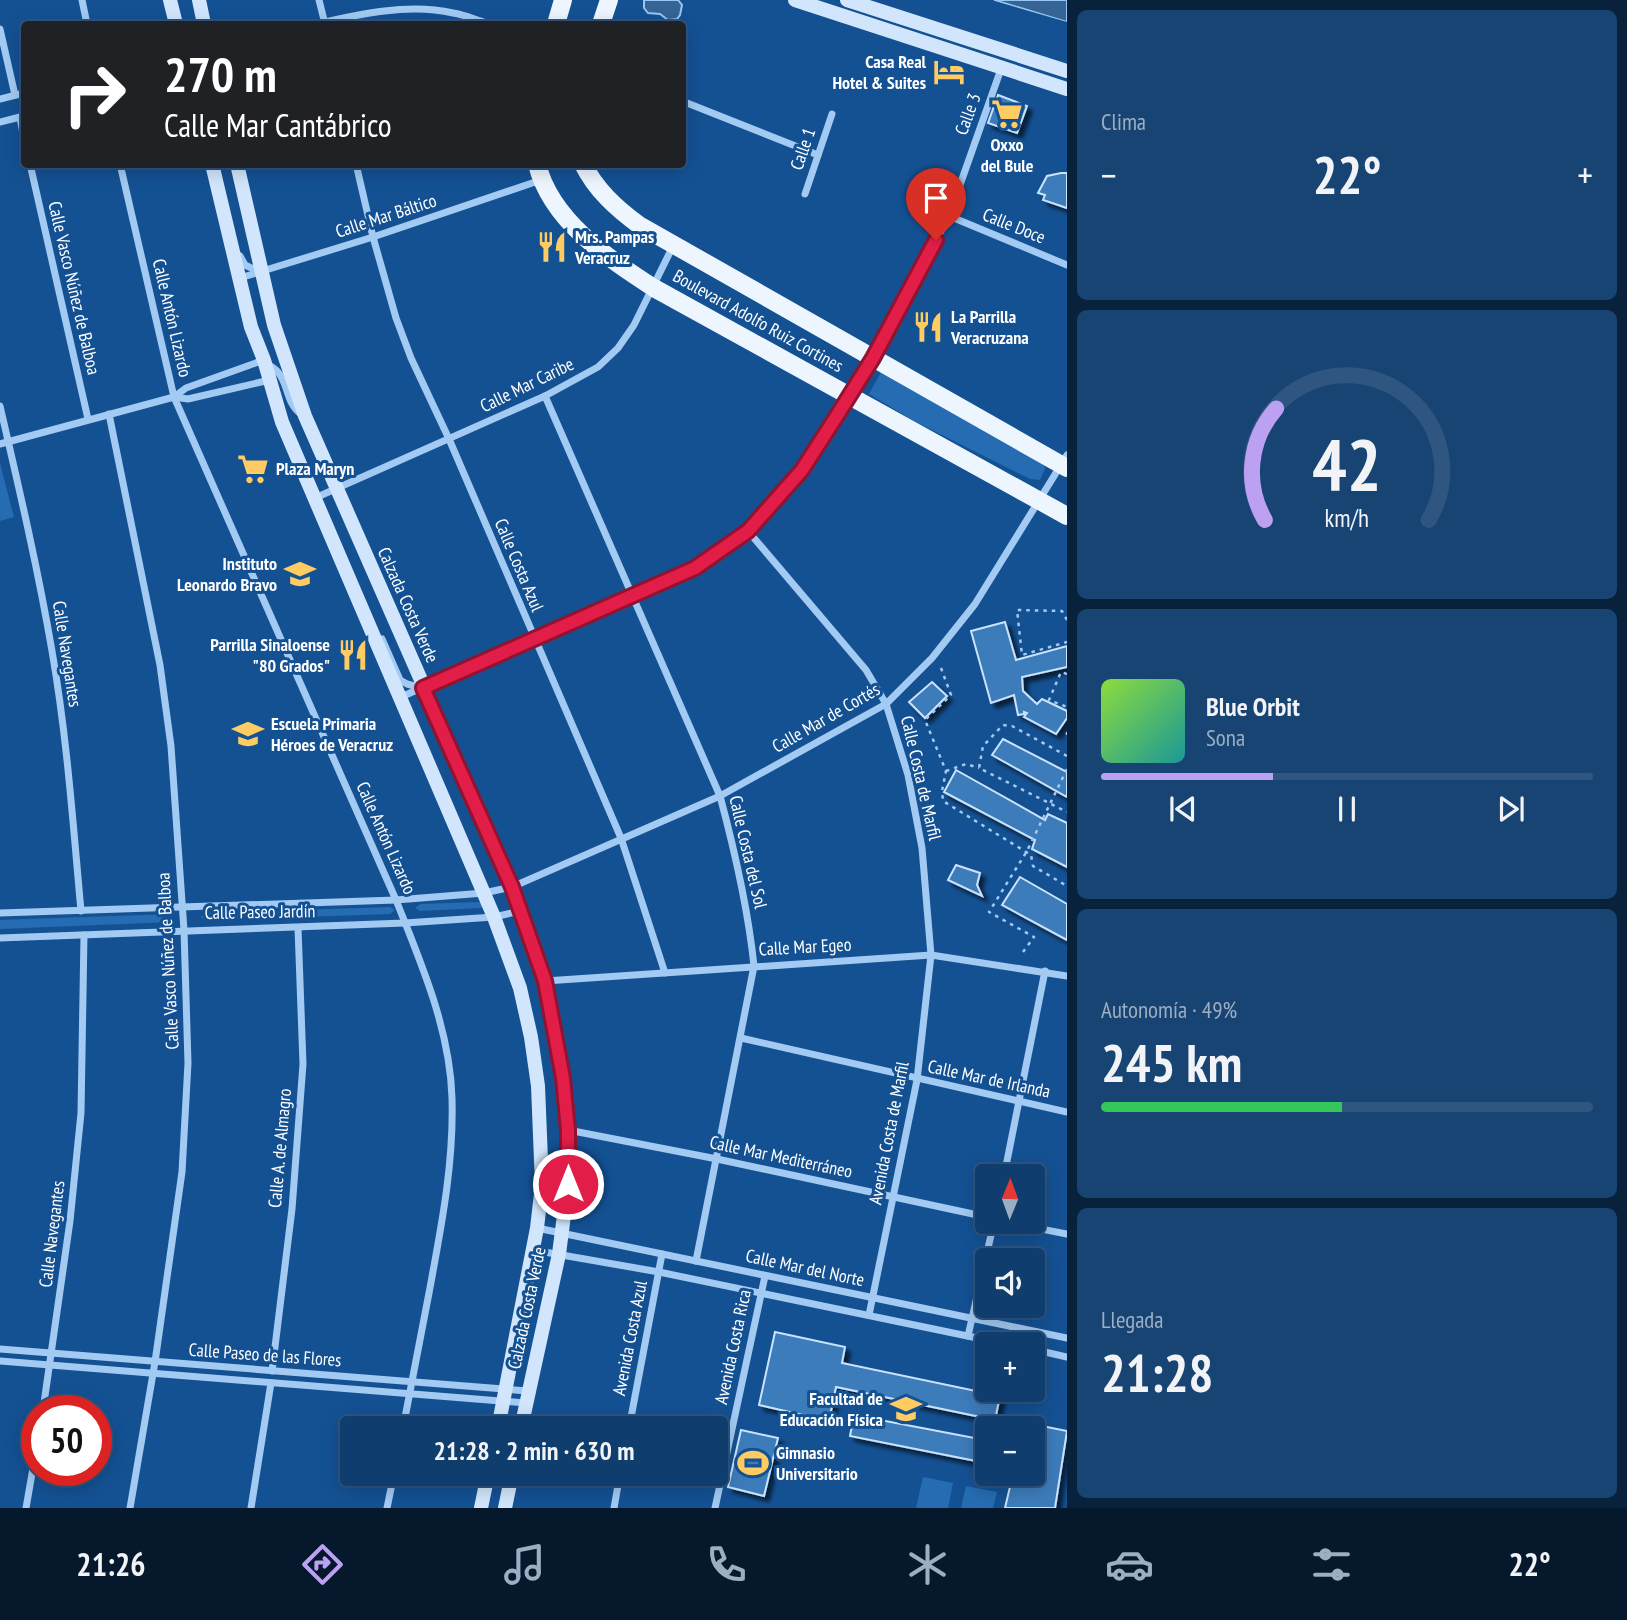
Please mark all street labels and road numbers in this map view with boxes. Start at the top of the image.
street label: Calle 3 [949,90,986,138]
street label: Calle 1 [785,125,820,173]
street label: Calle Mar Báltico [332,188,439,243]
street label: Calle Vasco Núñez de Balboa [43,199,106,377]
street label: Calle Doce [979,203,1049,248]
street label: Calle Antón Lizardo [148,257,197,379]
street label: Boulevard Adolfo Ruiz Cortines [669,264,848,377]
street label: Calle Mar Caribe [476,352,577,417]
street label: Calle Costa Azul [490,515,550,615]
street label: Calzada Costa Verde [373,543,444,666]
street label: Calle Navegantes [48,599,87,709]
street label: Calle Mar de Cortés [768,677,884,758]
street label: Calle Costa de Marfil [896,713,947,843]
street label: Calle Antón Lizardo [351,778,422,898]
street label: Calle Costa del Sol [724,793,773,911]
street label: Calle Vasco Núñez de Balboa [151,872,184,1050]
street label: Calle Paseo Jardín [204,899,316,924]
street label: Calle Mar Egeo [758,933,852,960]
street label: Calle Mar de Irlanda [926,1054,1052,1103]
street label: Avenida Costa de Marfil [863,1059,914,1206]
street label: Calle A. de Almagro [263,1087,296,1209]
street label: Calle Mar Mediterráneo [708,1130,855,1183]
street label: Calle Navegantes [34,1179,69,1289]
street label: Calle Mar del Norte [744,1244,866,1291]
street label: Calzada Costa Verde [502,1245,551,1371]
street label: Avenida Costa Azul [607,1278,652,1397]
street label: Avenida Costa Rica [709,1287,756,1406]
street label: Calle Paseo de las Flores [188,1338,342,1371]

